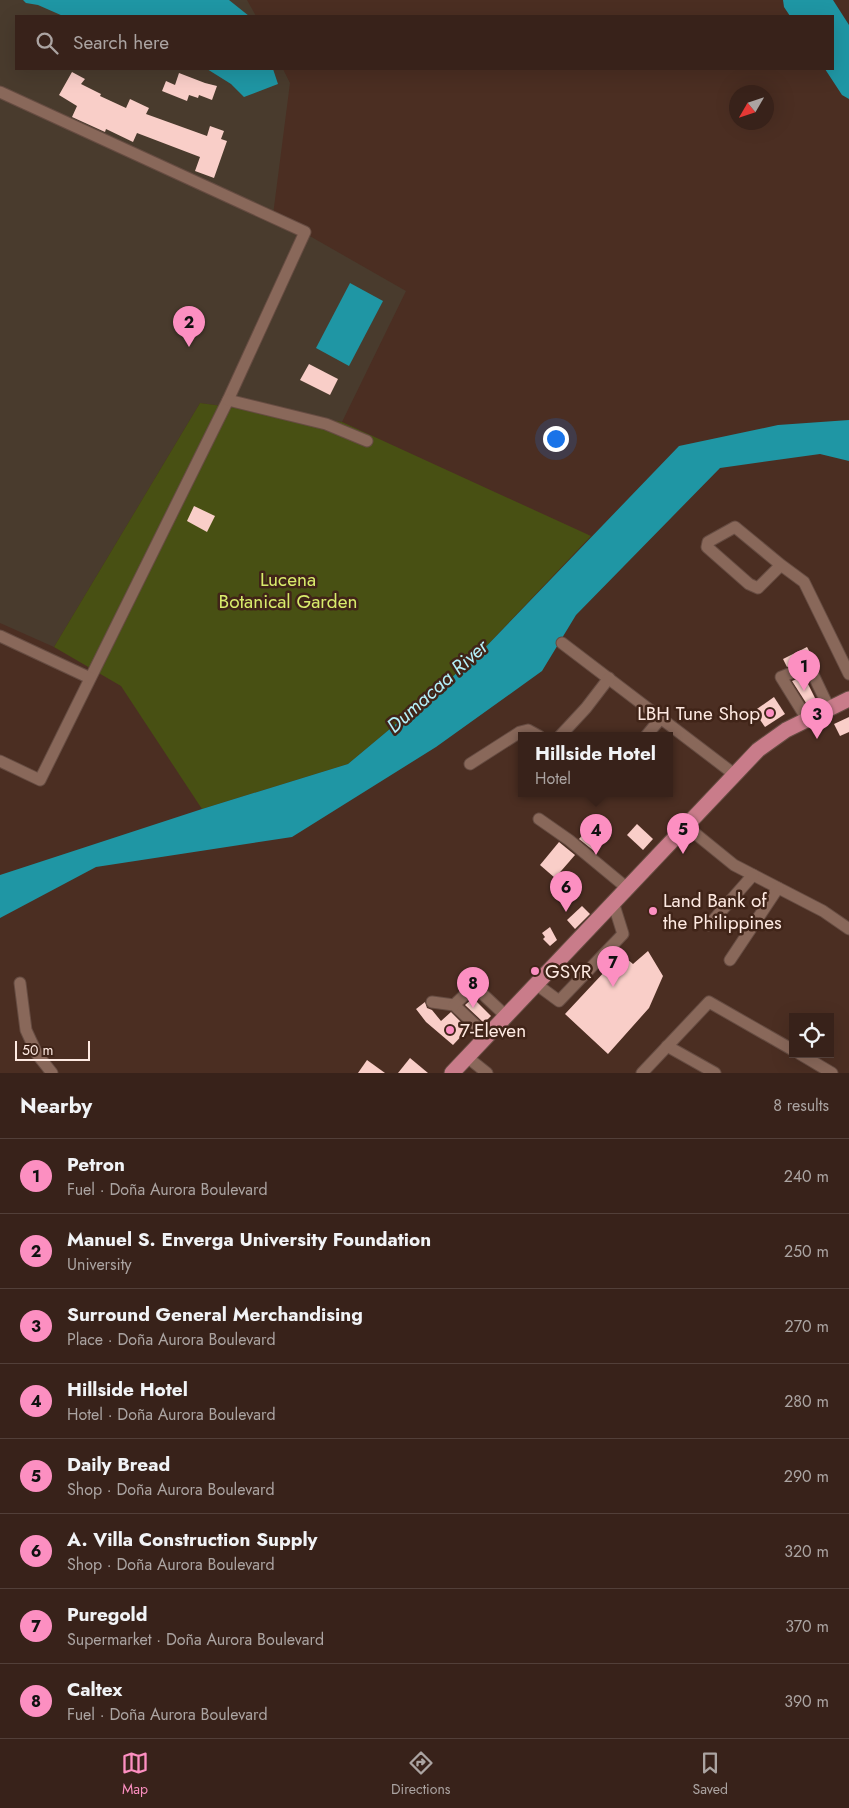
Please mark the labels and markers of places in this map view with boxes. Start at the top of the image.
pin: 2 [173,306,205,347]
pin: 1 [788,650,820,691]
pin: 3 [801,698,833,739]
place label: LBH Tune Shop [637,700,760,727]
marker: LBH Tune Shop [764,707,776,719]
pin: 5 [667,813,699,854]
pin: 4 [580,814,612,855]
pin: 6 [550,871,582,912]
place label: Land Bank of the Philippines [663,887,782,936]
marker: Land Bank of the Philippines [647,905,659,917]
pin: 7 [597,946,629,987]
place label: GSYR [545,958,592,985]
marker: GSYR [529,965,541,977]
pin: 8 [457,967,489,1008]
place label: 7-Eleven [460,1017,526,1044]
marker: 7-Eleven [444,1024,456,1036]

